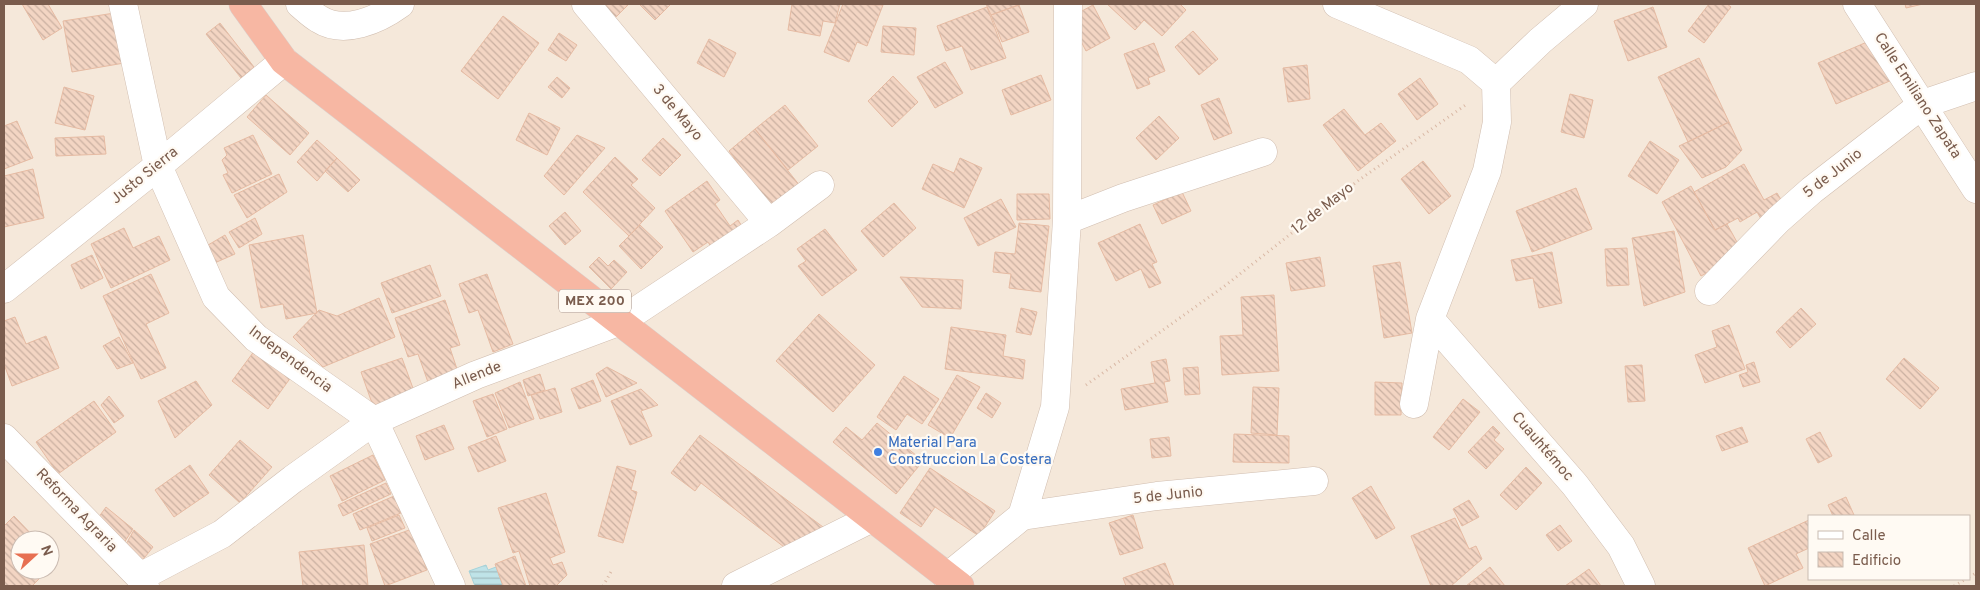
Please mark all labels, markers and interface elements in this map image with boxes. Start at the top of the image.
street label: Calle Emiliano Zapata [1869,29,1965,163]
street label: 3 de Mayo [648,81,706,145]
street label: Justo Sierra [107,143,183,209]
street label: 5 de Junio [1799,145,1867,203]
street label: 12 de Mayo [1288,179,1358,239]
road number: MEX 200 [559,290,631,312]
street label: Independencia [244,322,336,398]
street label: Allende [450,358,504,394]
street label: Cuauhtémoc [1507,409,1577,485]
place label: Material Para Construccion La Costera [888,434,1052,470]
marker: Material Para Construccion La Costera [872,446,884,458]
street label: Reforma Agraria [31,465,121,557]
street label: 5 de Junio [1132,483,1204,509]
legend [1808,515,1970,580]
text: Calle [1852,527,1886,546]
north arrow [10,530,60,580]
text: N [36,543,55,559]
text: Edificio [1852,552,1901,571]

